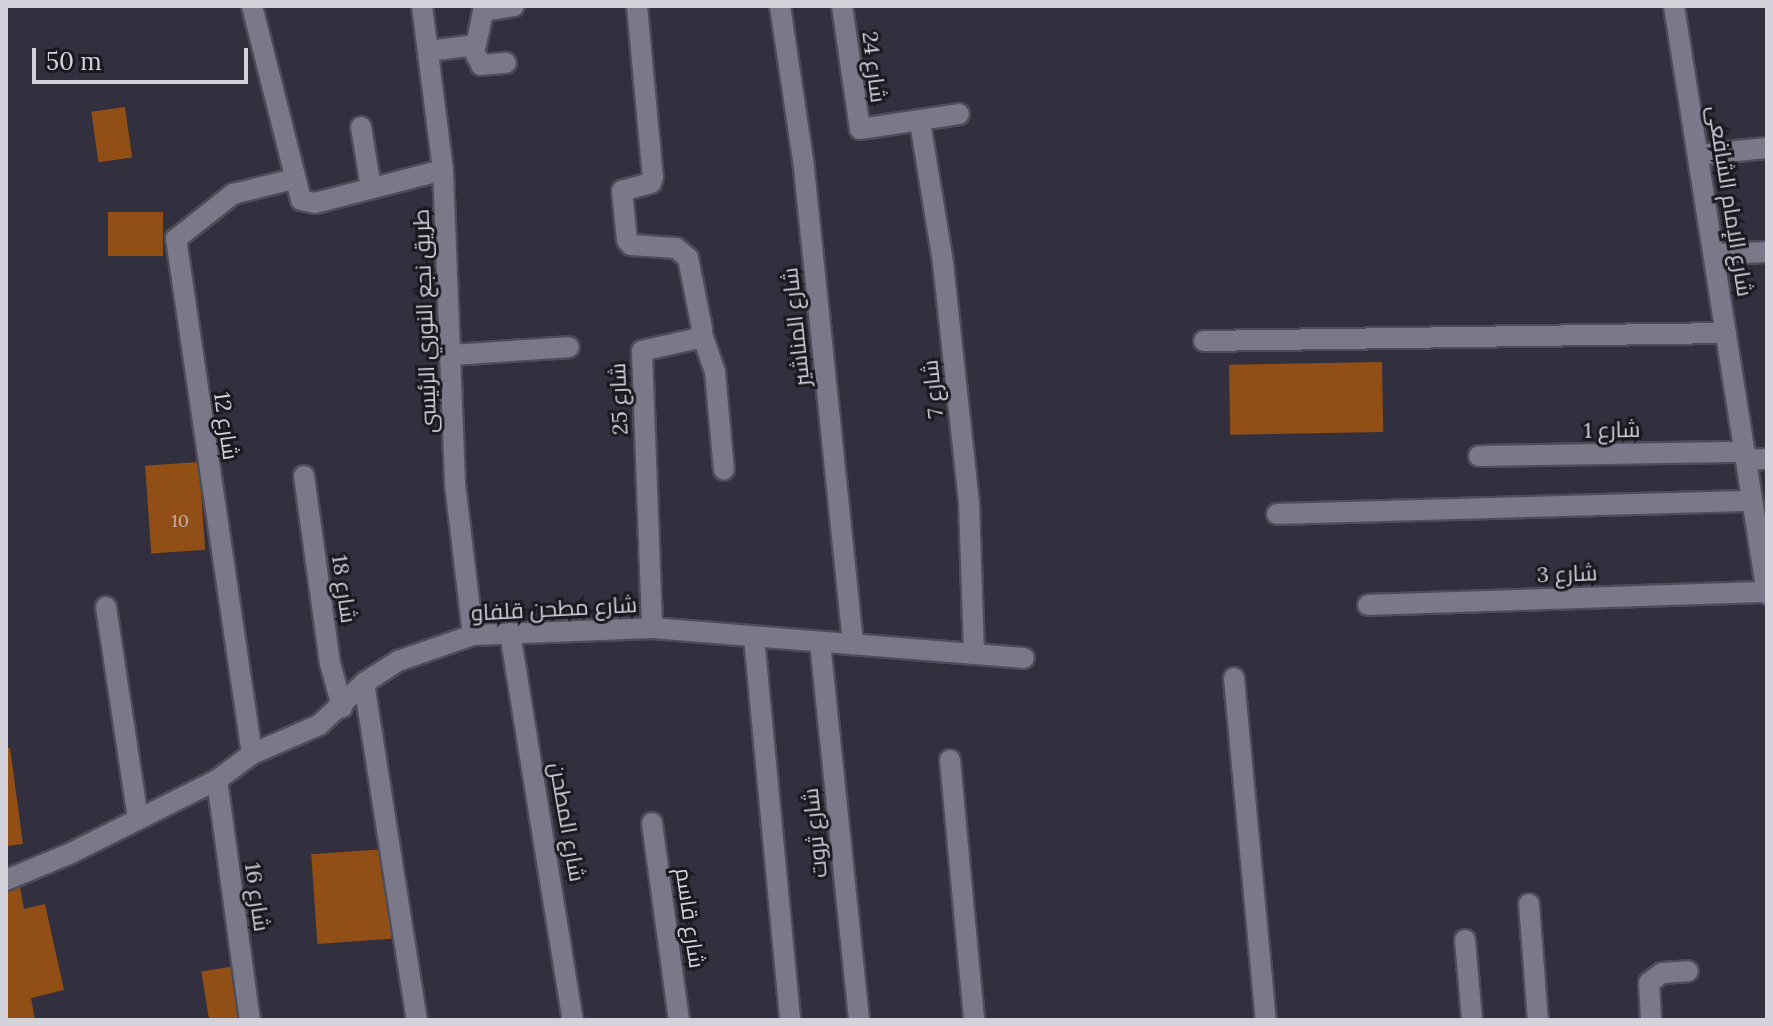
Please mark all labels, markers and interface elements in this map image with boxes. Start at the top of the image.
street label: شارع 24 [857,30,891,104]
scale bar [36,32,252,82]
text: 50 m [46,46,102,77]
street label: شارع الإمام الشافعى [1702,104,1758,298]
street label: طريق نجع النوري الرئيسى [408,208,442,434]
street label: شارع المناشير [777,266,815,388]
street label: شارع 7 [917,359,949,419]
street label: شارع 25 [605,362,633,436]
street label: شارع 12 [208,390,244,462]
street label: شارع 1 [1584,416,1640,444]
house number: 10 [171,510,189,532]
street label: شارع 18 [326,553,362,625]
street label: شارع 3 [1536,560,1598,588]
street label: شارع مطحن قلفاو [470,591,638,627]
street label: شارع المطحن [544,760,590,884]
street label: شارع ثروت [797,787,833,879]
street label: شارع 16 [239,861,275,933]
street label: شارع قاسم [670,866,710,970]

